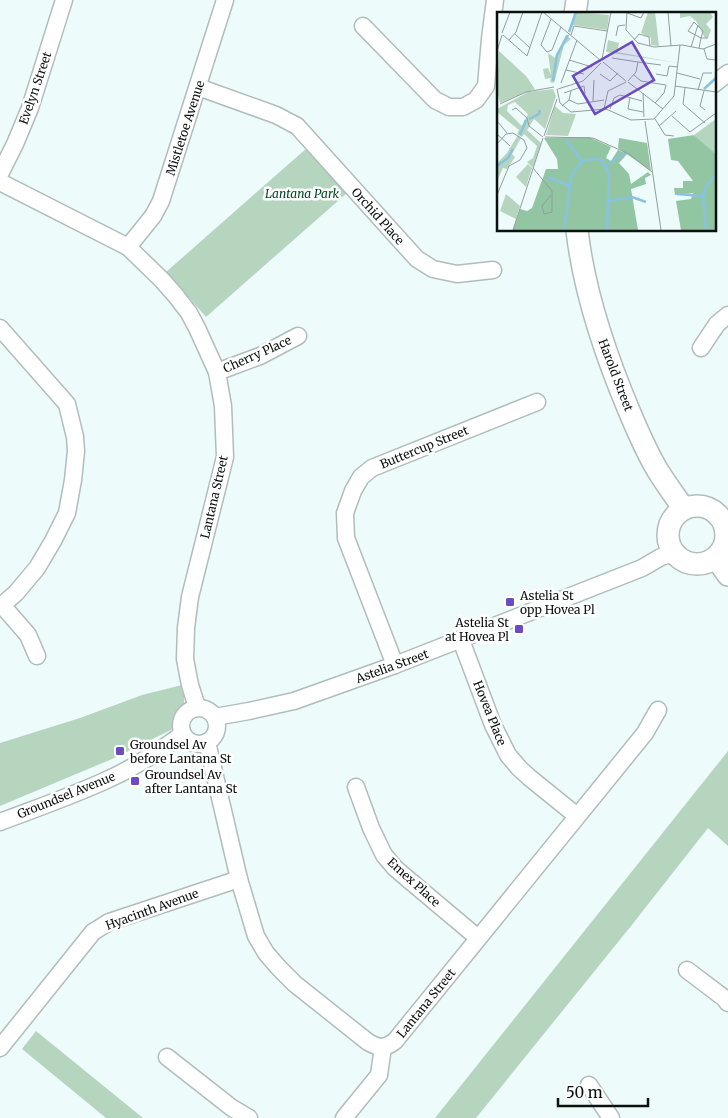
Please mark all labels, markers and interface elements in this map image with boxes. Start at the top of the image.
inset map [497,12,716,231]
street label: Evelyn Street [16,49,55,126]
street label: Mistletoe Avenue [163,78,207,178]
street label: Orchid Place [349,184,407,248]
park label: Lantana Park [265,186,340,201]
street label: Cherry Place [221,332,293,376]
street label: Harold Street [595,337,637,413]
street label: Buttercup Street [378,422,471,472]
street label: Lantana Street [197,454,231,540]
place label: Astelia St opp Hovea Pl [519,588,595,617]
marker: Astelia St opp Hovea Pl [504,596,516,608]
place label: Astelia St at Hovea Pl [445,615,509,644]
marker: Astelia St at Hovea Pl [513,623,525,635]
street label: Astelia Street [353,646,431,686]
street label: Hovea Place [470,678,510,748]
place label: Groundsel Av before Lantana St [129,737,232,766]
marker: Groundsel Av before Lantana St [114,745,126,757]
place label: Groundsel Av after Lantana St [145,767,237,796]
street label: Groundsel Avenue [15,769,117,821]
marker: Groundsel Av after Lantana St [129,775,141,787]
street label: Emex Place [385,854,443,910]
street label: Hyacinth Avenue [103,885,201,933]
street label: Lantana Street [393,965,459,1041]
scale bar [558,1076,648,1108]
text: 50 m [566,1083,603,1102]

